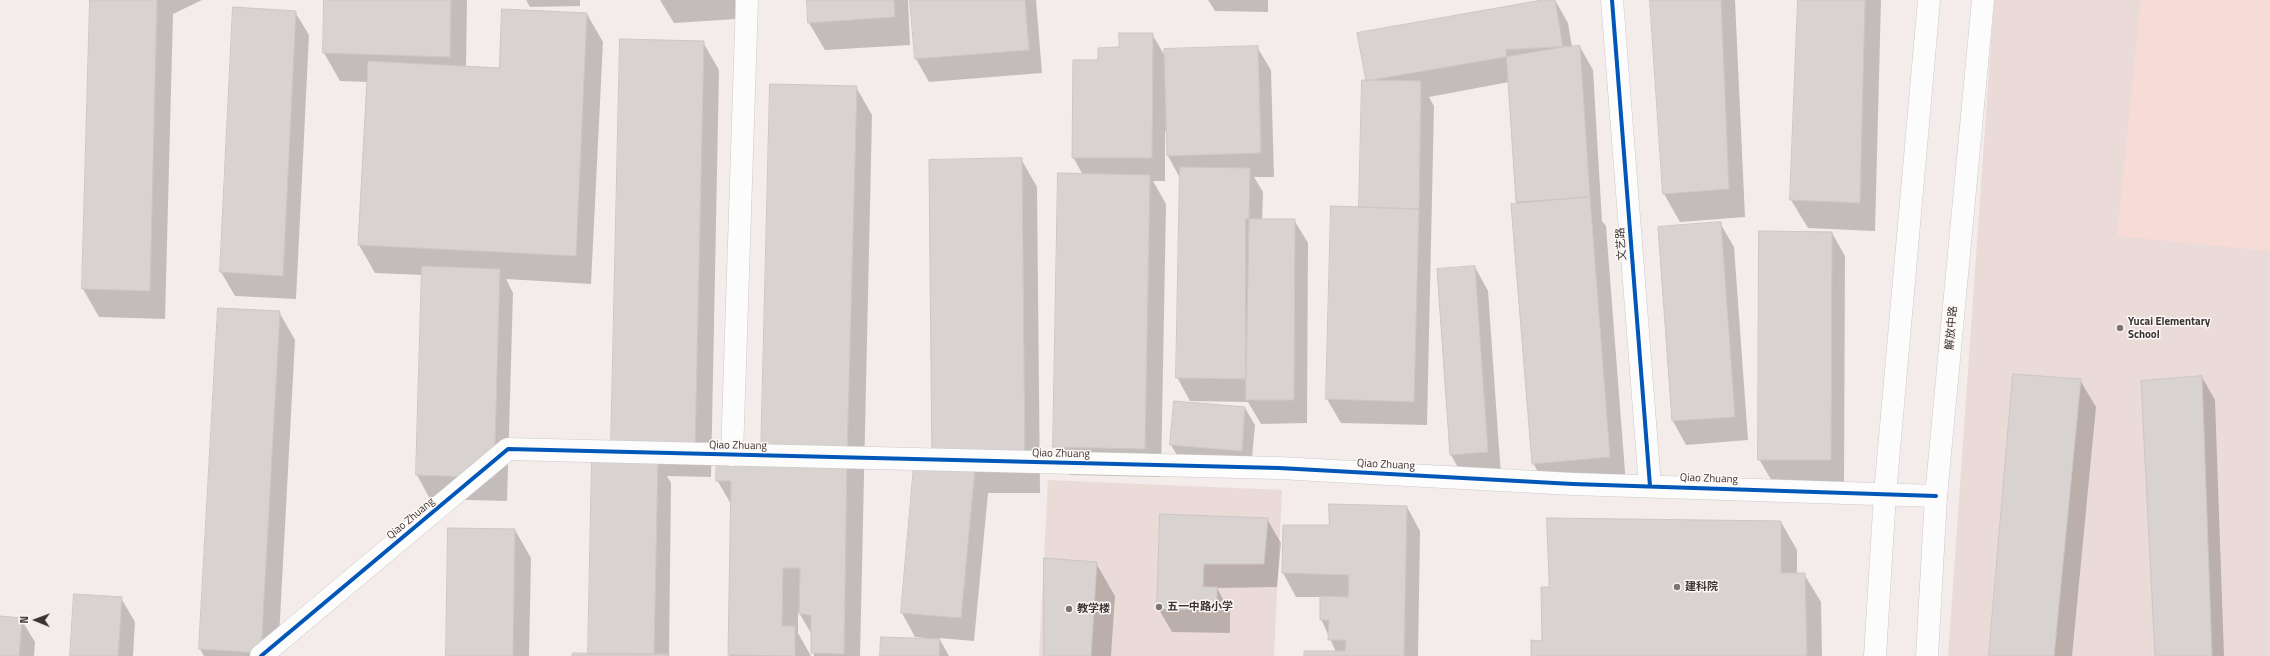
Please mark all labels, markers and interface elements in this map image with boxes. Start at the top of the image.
street label: 文艺路 [1614,227,1630,261]
street label: 解放中路 [1944,306,1960,350]
place label: Yucai Elementary School [2128,315,2210,341]
marker: Yucai Elementary School [2115,323,2125,333]
street label: Qiao Zhuang [709,439,767,453]
street label: Qiao Zhuang [1032,447,1090,461]
street label: Qiao Zhuang [1357,457,1415,473]
street label: Qiao Zhuang [1680,471,1738,487]
street label: Qiao Zhuang [384,495,438,543]
place label: 建科院 [1685,580,1718,594]
marker: 建科院 [1672,582,1682,592]
north arrow [16,600,56,640]
place label: 五一中路小学 [1167,600,1233,614]
place label: 教学楼 [1077,602,1110,616]
marker: 五一中路小学 [1154,602,1164,612]
marker: 教学楼 [1064,604,1074,614]
text: N [16,616,32,624]

